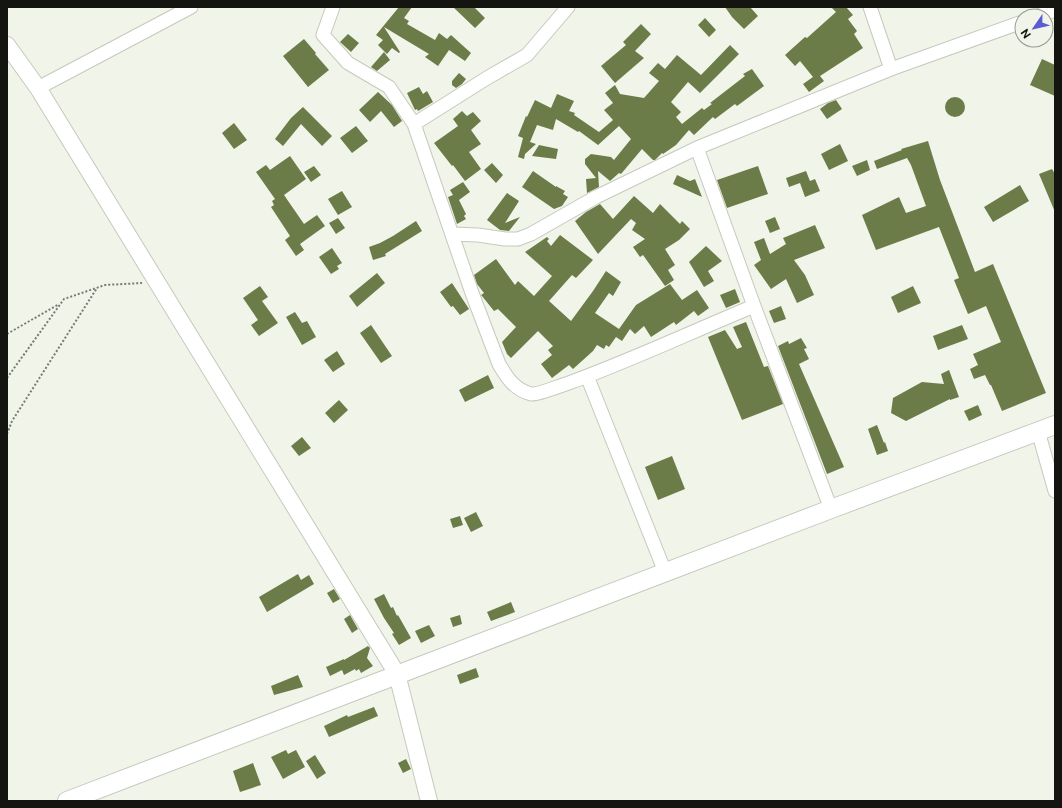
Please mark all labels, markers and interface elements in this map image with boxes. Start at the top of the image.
north arrow [1014,8,1054,48]
text: N [1018,27,1033,41]

